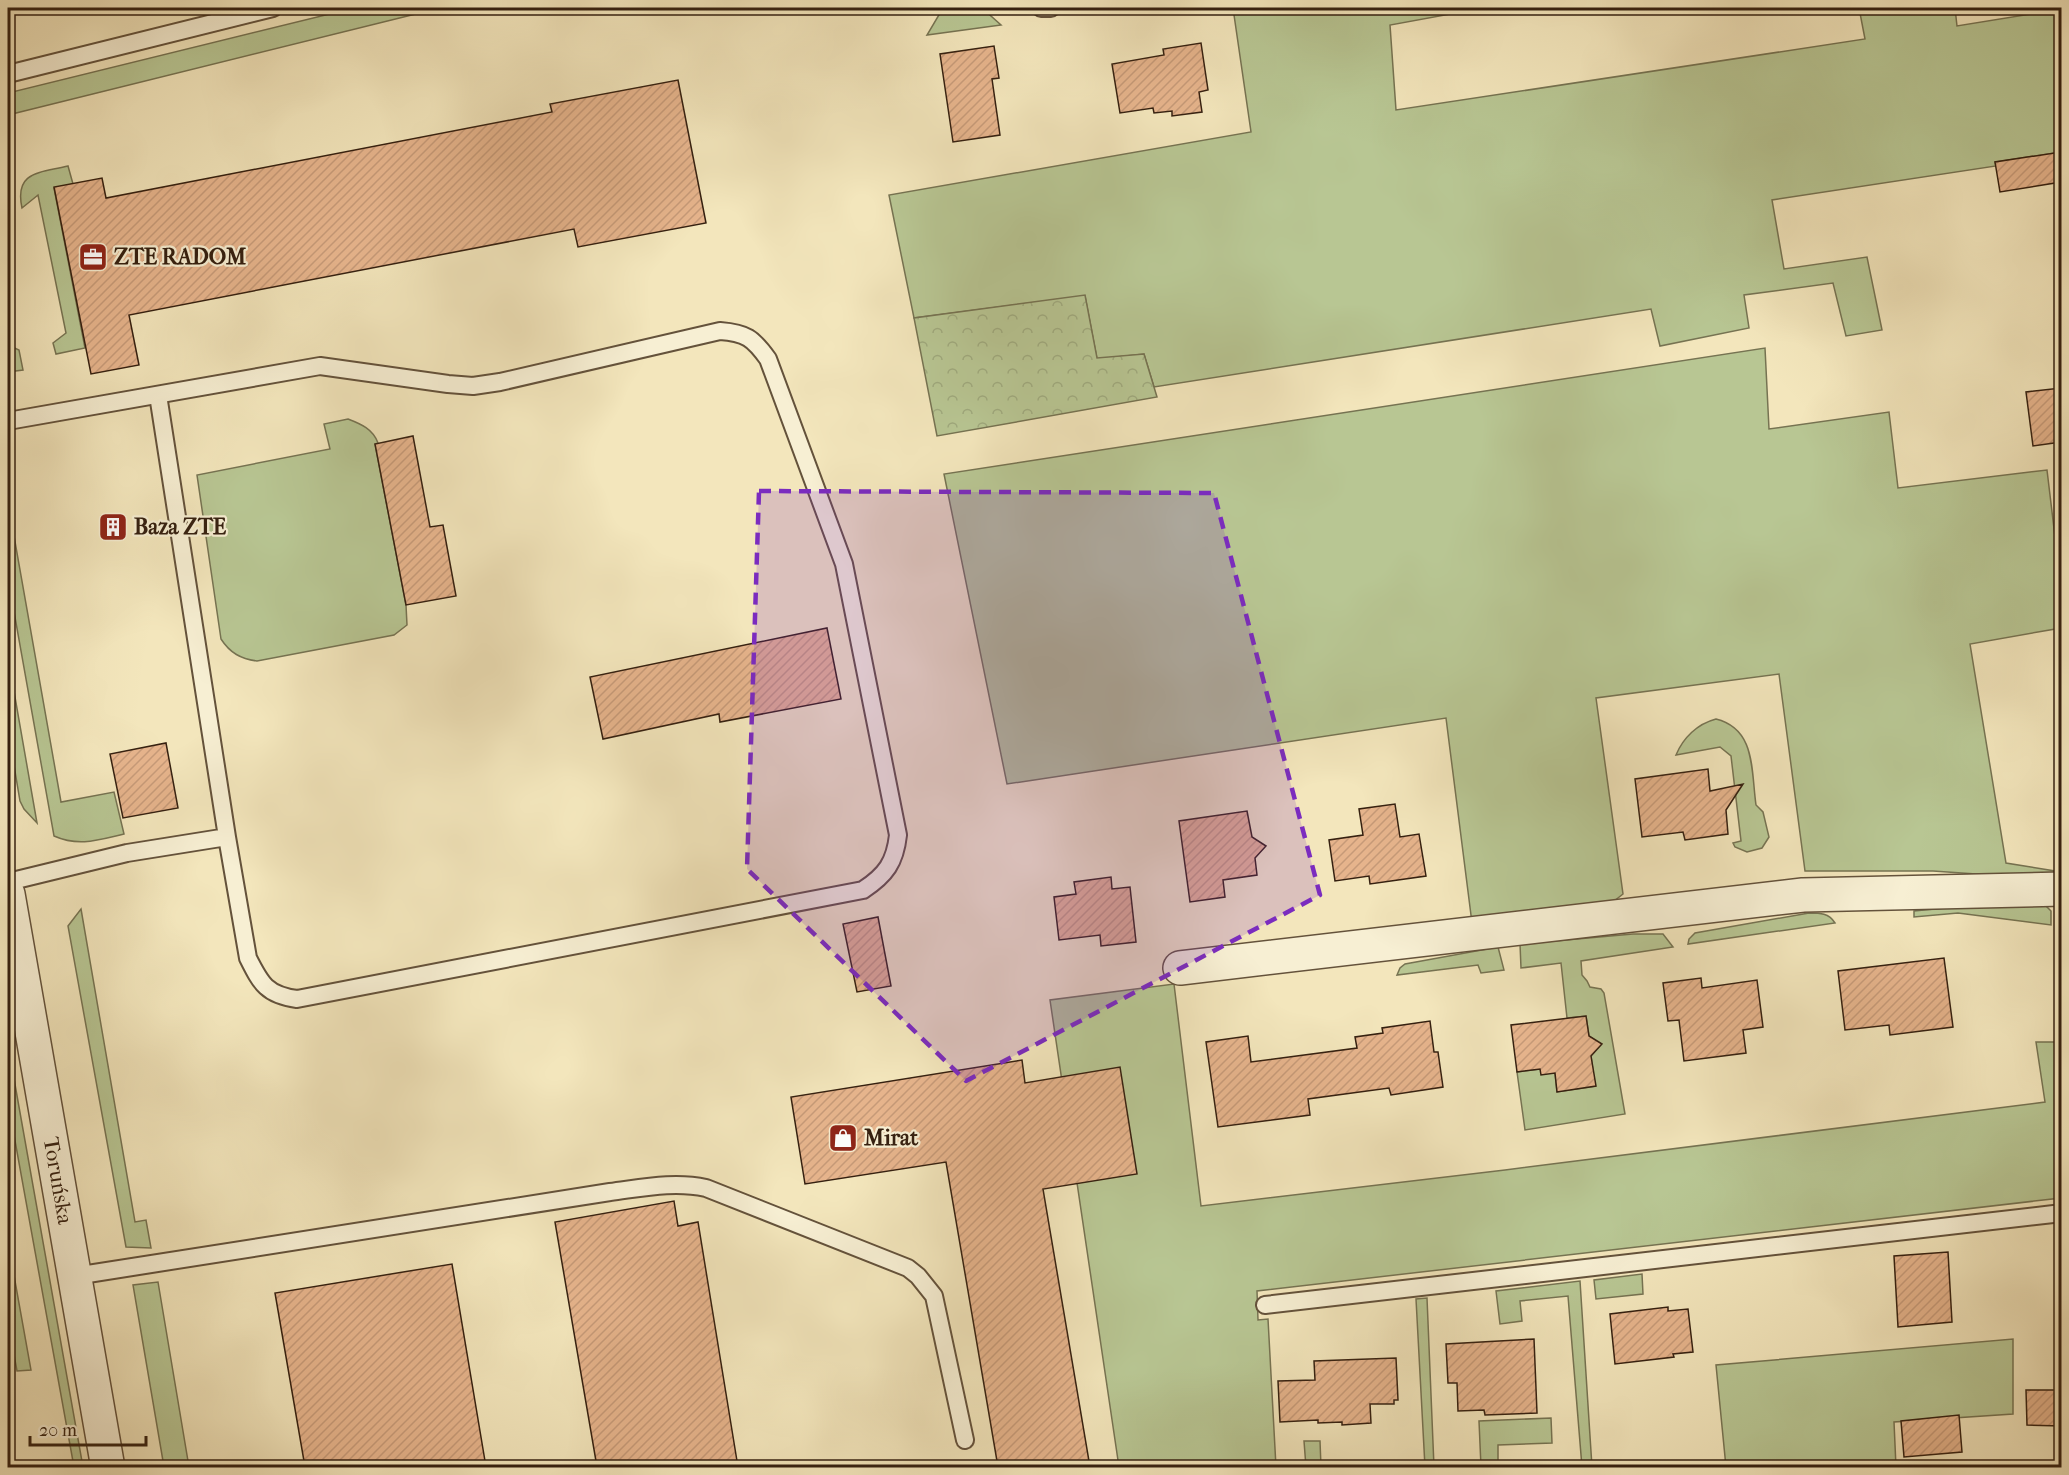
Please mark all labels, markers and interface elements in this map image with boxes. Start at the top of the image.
office icon: ZTE RADOM [77,241,109,273]
place label: ZTE RADOM [114,244,246,270]
building icon: Baza ZTE [97,511,129,543]
place label: Baza ZTE [134,514,227,540]
shop icon: Mirat [827,1122,859,1154]
place label: Mirat [863,1125,919,1151]
street label: Toruńska [38,1135,78,1227]
scale bar [30,1409,146,1447]
text: 20 m [39,1420,77,1441]

